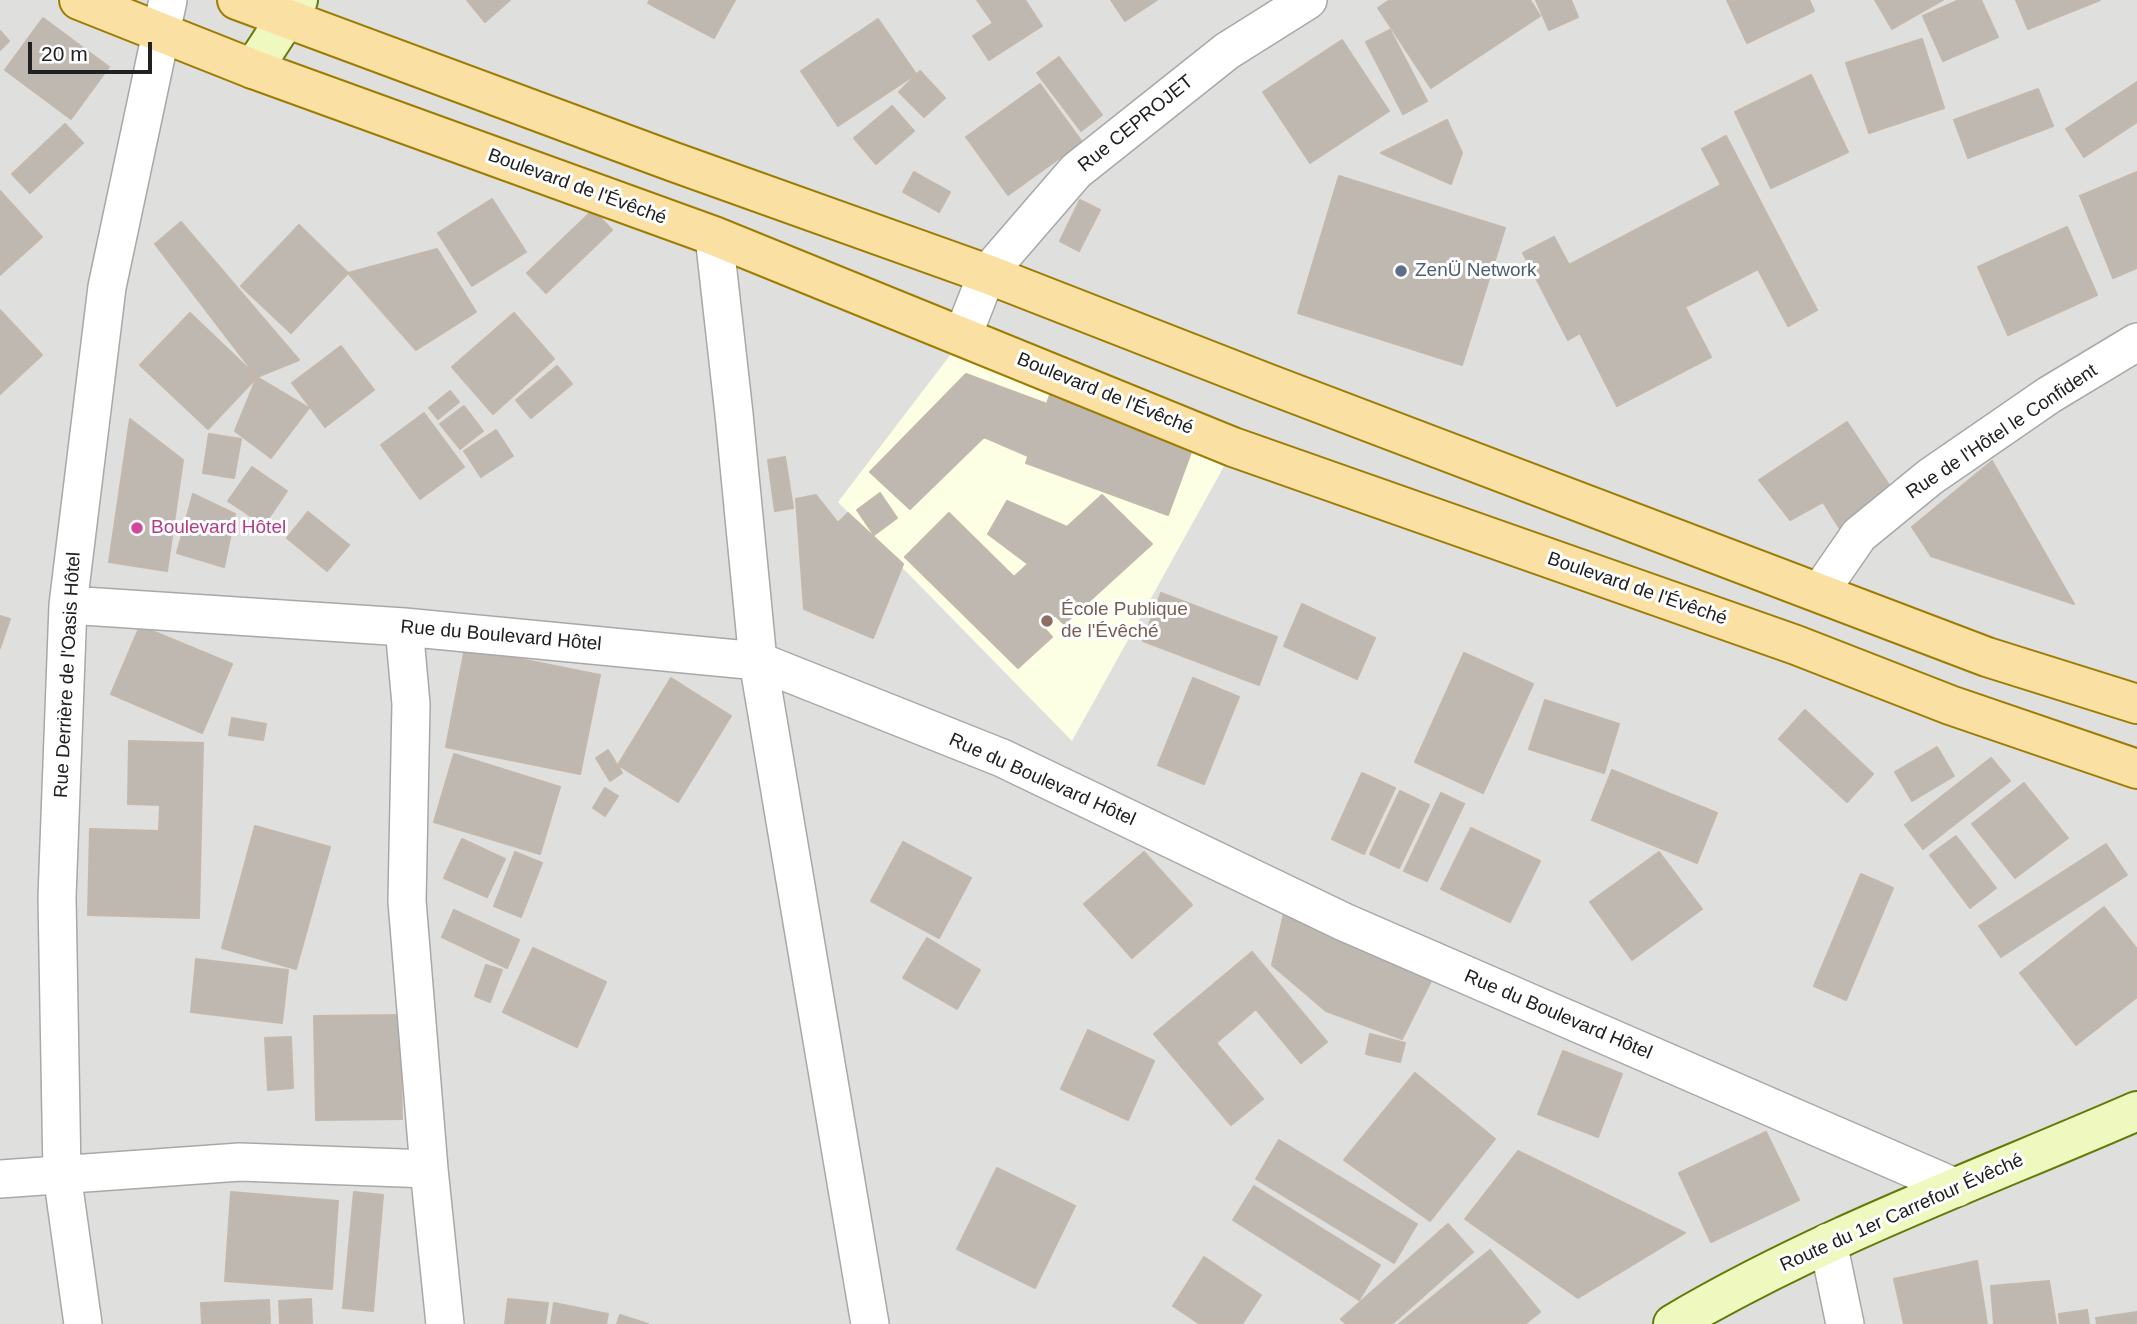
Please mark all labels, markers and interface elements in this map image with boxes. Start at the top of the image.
scale bar [32,28,156,72]
text: 20 m [41,42,88,65]
street label: Rue CEPROJET [1074,71,1198,177]
street label: Boulevard de l'Évêché [485,144,669,230]
place label: ZenÜ Network [1415,260,1536,282]
marker: ZenÜ Network [1393,263,1409,279]
street label: Boulevard de l'Évêché [1013,348,1197,440]
street label: Rue de l'Hôtel le Confident [1902,360,2102,504]
place label: Boulevard Hôtel [151,517,286,539]
marker: Boulevard Hôtel [129,520,145,536]
street label: Boulevard de l'Évêché [1544,548,1730,630]
street label: Rue Derrière de l'Oasis Hôtel [50,551,86,799]
place label: École Publique de l'Évêché [1061,599,1188,643]
marker: École Publique de l'Évêché [1039,613,1055,629]
street label: Rue du Boulevard Hôtel [400,616,602,656]
street label: Rue du Boulevard Hôtel [945,729,1139,831]
street label: Rue du Boulevard Hôtel [1461,965,1655,1065]
street label: Route du 1er Carrefour Évêché [1777,1149,2027,1277]

